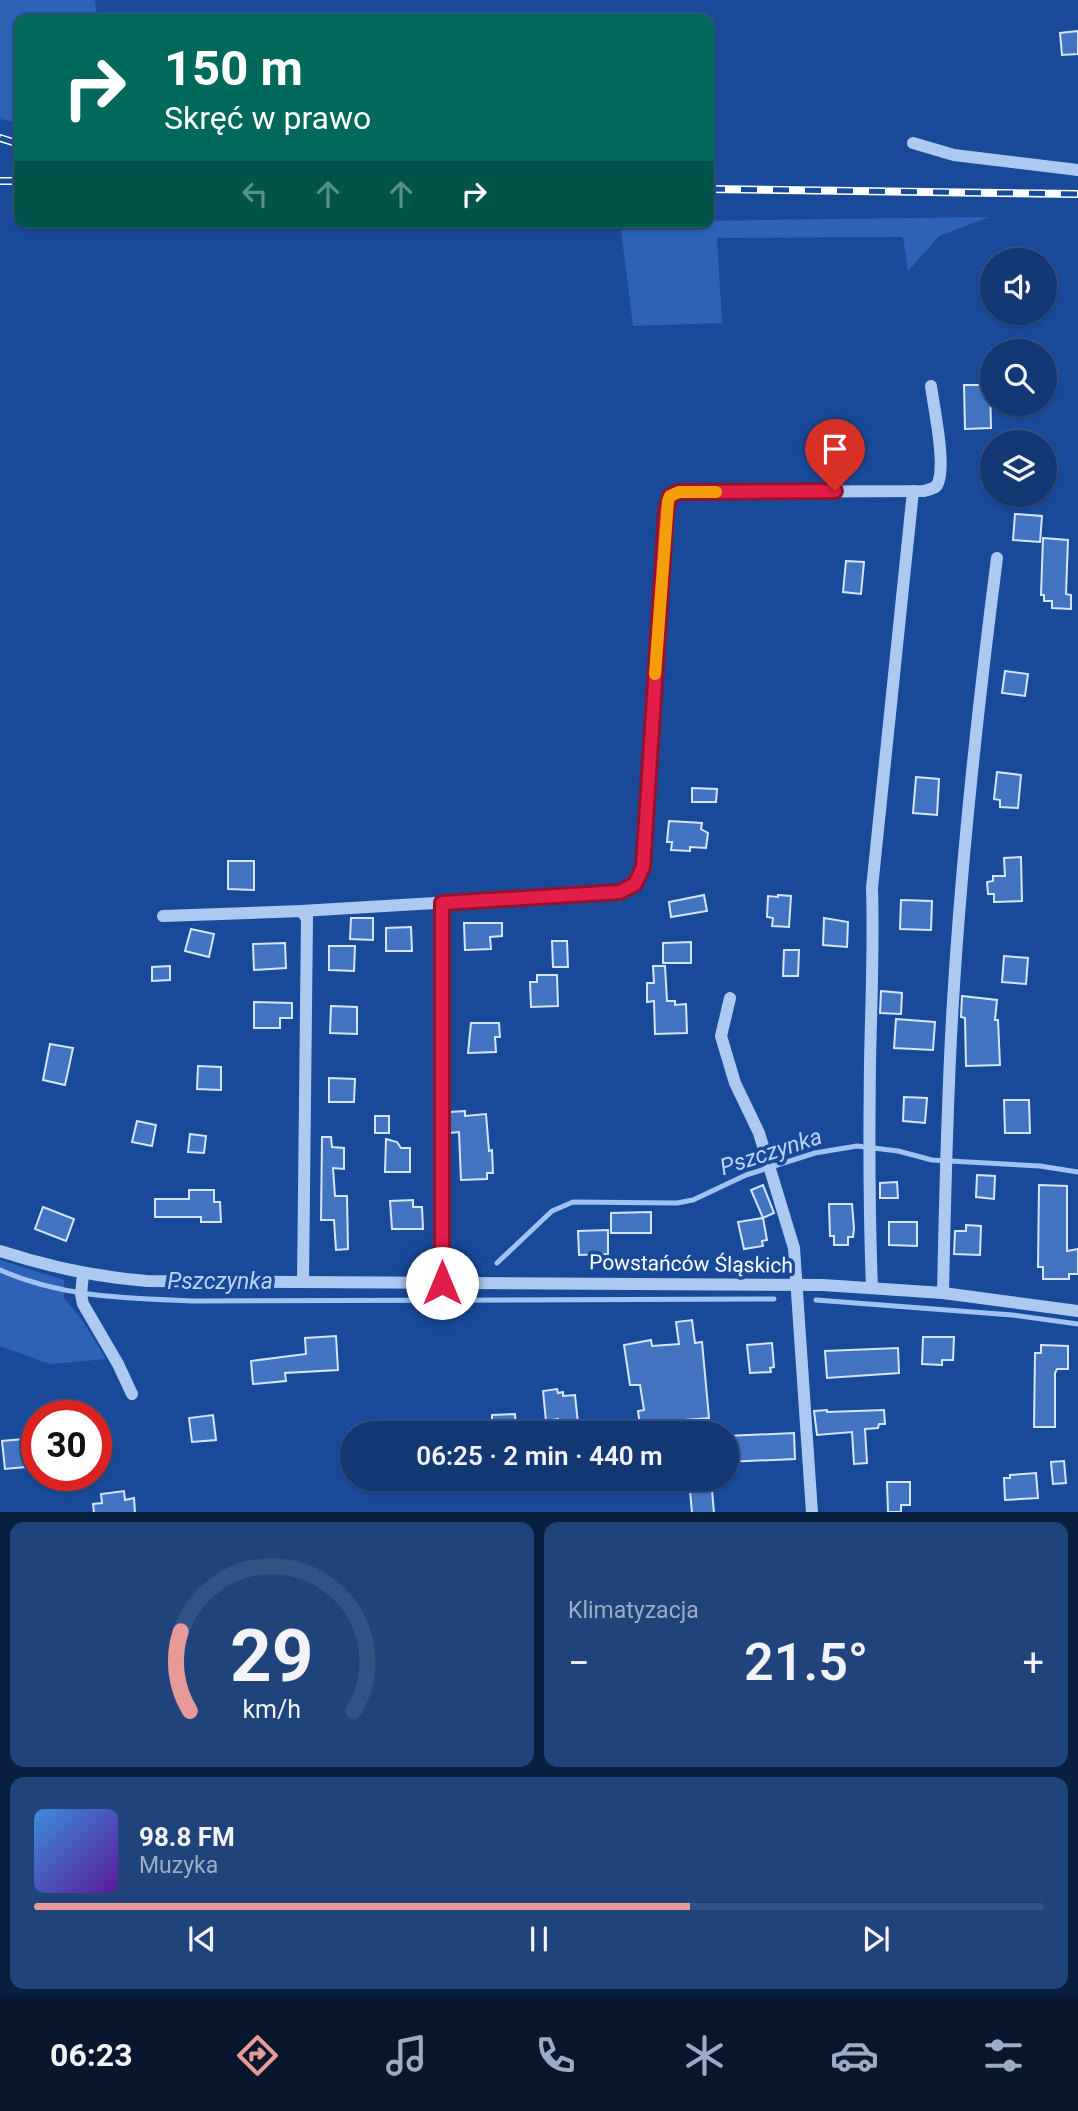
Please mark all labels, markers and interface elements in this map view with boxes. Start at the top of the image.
text: 150 m [164,40,303,97]
icon: right [49,42,140,133]
text: Skręć w prawo [164,99,371,137]
icon: left [236,175,274,213]
icon: ahead [309,175,347,213]
icon: ahead [382,175,420,213]
icon: right [455,175,493,213]
map controls [980,248,1057,507]
button: sound [980,248,1057,325]
button: search [980,339,1057,416]
pin [805,419,865,491]
icon: arrive [816,430,854,468]
button: layers [980,430,1057,507]
water label: Pszczynka [717,1123,825,1181]
position arrow [405,1246,479,1320]
street label: Powstańców Śląskich [589,1250,793,1278]
water label: Pszczynka [167,1268,273,1295]
speed limit sign: 30 [21,1400,112,1491]
text: 06:25 · 2 min · 440 m [416,1441,663,1471]
text: Klimatyzacja [568,1597,699,1624]
text: 29 [230,1613,314,1699]
text: 21.5° [744,1632,868,1693]
text: − [568,1641,590,1685]
text: + [1022,1641,1044,1685]
text: km/h [243,1694,301,1723]
text: 98.8 FM [139,1822,235,1852]
text: Muzyka [139,1852,218,1879]
icon: previous [183,1920,221,1958]
icon: pause [520,1920,558,1958]
icon: next [857,1920,895,1958]
icon: directions [233,2031,282,2080]
icon: music [382,2031,431,2080]
icon: phone [531,2031,580,2080]
icon: climate [680,2031,729,2080]
icon: car [830,2031,879,2080]
icon: filters [979,2031,1028,2080]
text: 06:23 [50,2036,133,2074]

